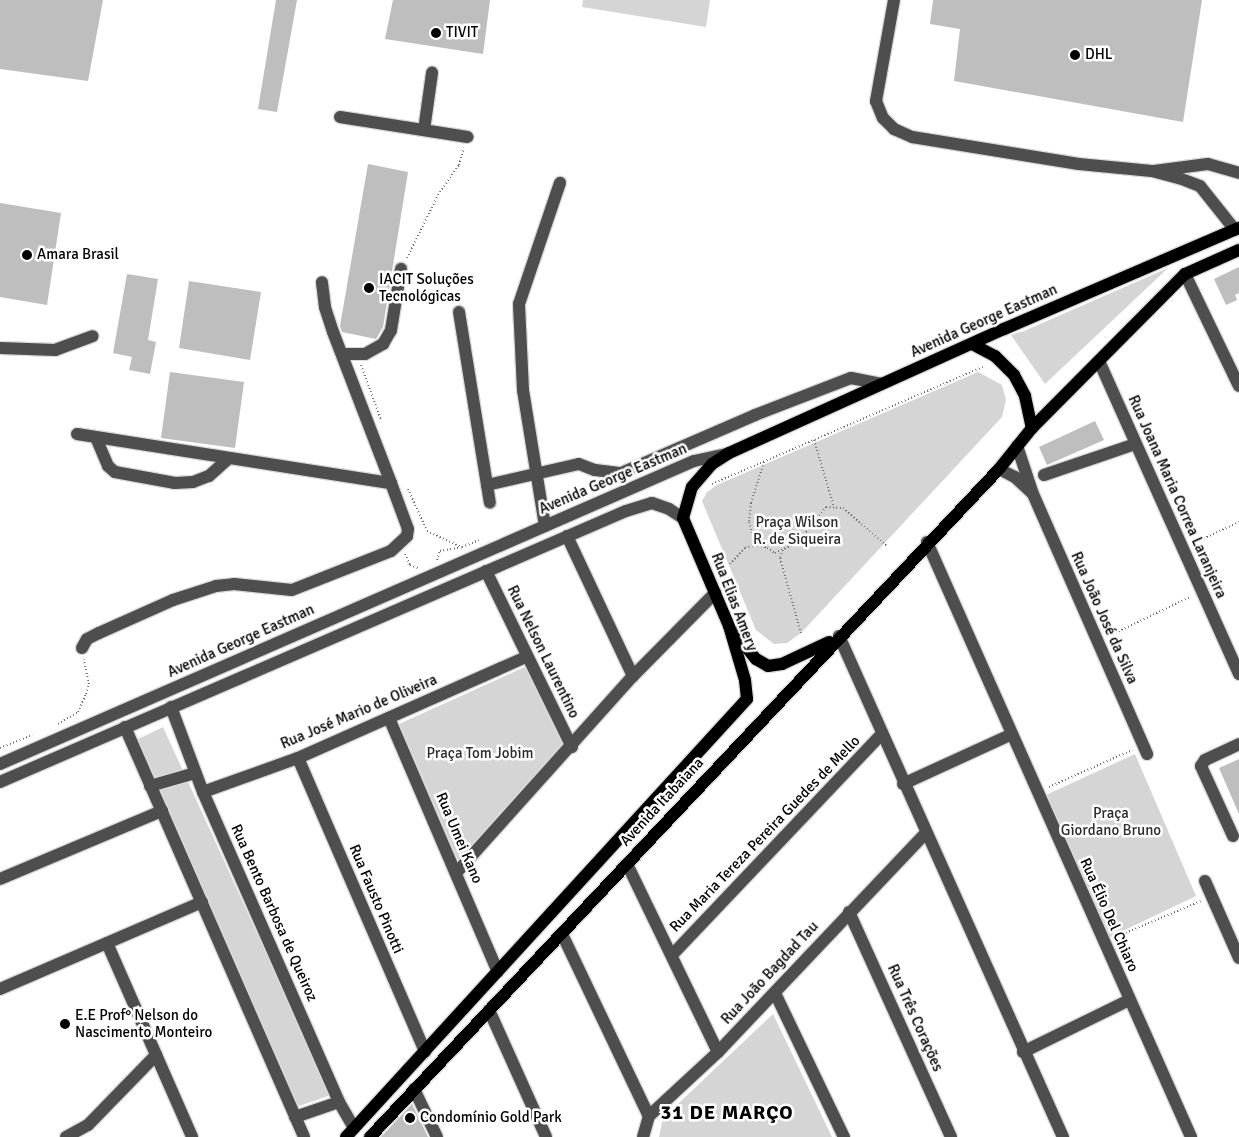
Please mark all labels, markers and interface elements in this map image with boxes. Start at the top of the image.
place label: TIVIT [446,24,478,42]
marker: TIVIT [430,27,442,39]
place label: DHL [1085,46,1113,64]
marker: DHL [1069,49,1081,61]
place label: Amara Brasil [37,246,119,264]
marker: Amara Brasil [21,249,33,261]
place label: IACIT Soluções Tecnológicas [379,270,474,305]
street label: Avenida George Eastman [908,280,1060,362]
marker: IACIT Soluções Tecnológicas [363,282,375,294]
street label: Rua Joana Maria Correa Laranjeira [1124,393,1230,601]
street label: Avenida George Eastman [536,440,690,518]
park label: Praça Wilson R. de Siqueira [753,513,841,548]
street label: Rua João José da Silva [1067,549,1141,687]
street label: Rua Elias Amery [707,550,761,654]
street label: Rua Nelson Laurentino [503,583,583,721]
street label: Avenida George Eastman [165,600,317,682]
street label: Rua José Mario de Oliveira [278,671,440,753]
street label: Rua Maria Tereza Pereira Guedes de Mello [666,732,864,936]
park label: Praça Tom Jobim [427,745,533,763]
street label: Avenida Itabaiana [616,754,708,850]
street label: Rua Umei Kano [432,790,486,886]
park label: Praça Giordano Bruno [1061,804,1161,839]
street label: Rua Bento Barbosa de Queiroz [227,822,321,1004]
street label: Rua Fausto Pinotti [345,842,407,956]
street label: Rua Élio Del Chiaro [1076,855,1142,975]
street label: Rua João Bagdad Tau [718,918,822,1028]
street label: Rua Três Corações [883,962,947,1074]
place label: E.E Prof° Nelson do Nascimento Monteiro [75,1006,212,1041]
marker: E.E Prof° Nelson do Nascimento Monteiro [59,1018,71,1030]
district label: 31 DE MARÇO [659,1100,795,1124]
place label: Condomínio Gold Park [420,1109,562,1127]
marker: Condomínio Gold Park [404,1112,416,1124]

